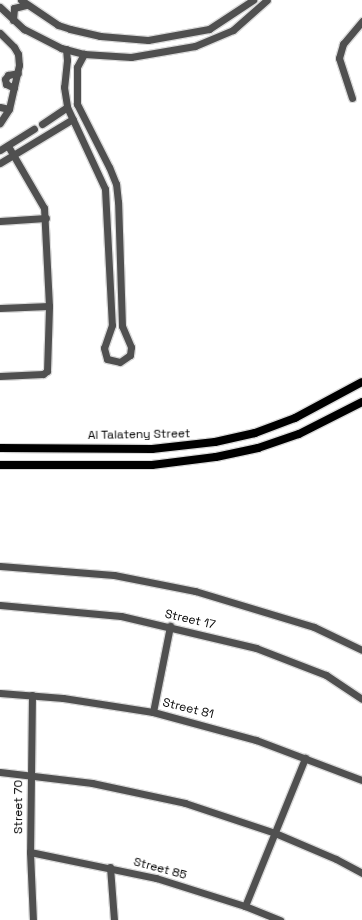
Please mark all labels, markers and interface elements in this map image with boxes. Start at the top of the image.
street label: Al Talateny Street [88,427,190,443]
street label: Street 17 [163,607,217,633]
street label: Street 81 [161,696,215,722]
street label: Street 70 [12,780,26,834]
street label: Street 85 [132,855,188,883]

